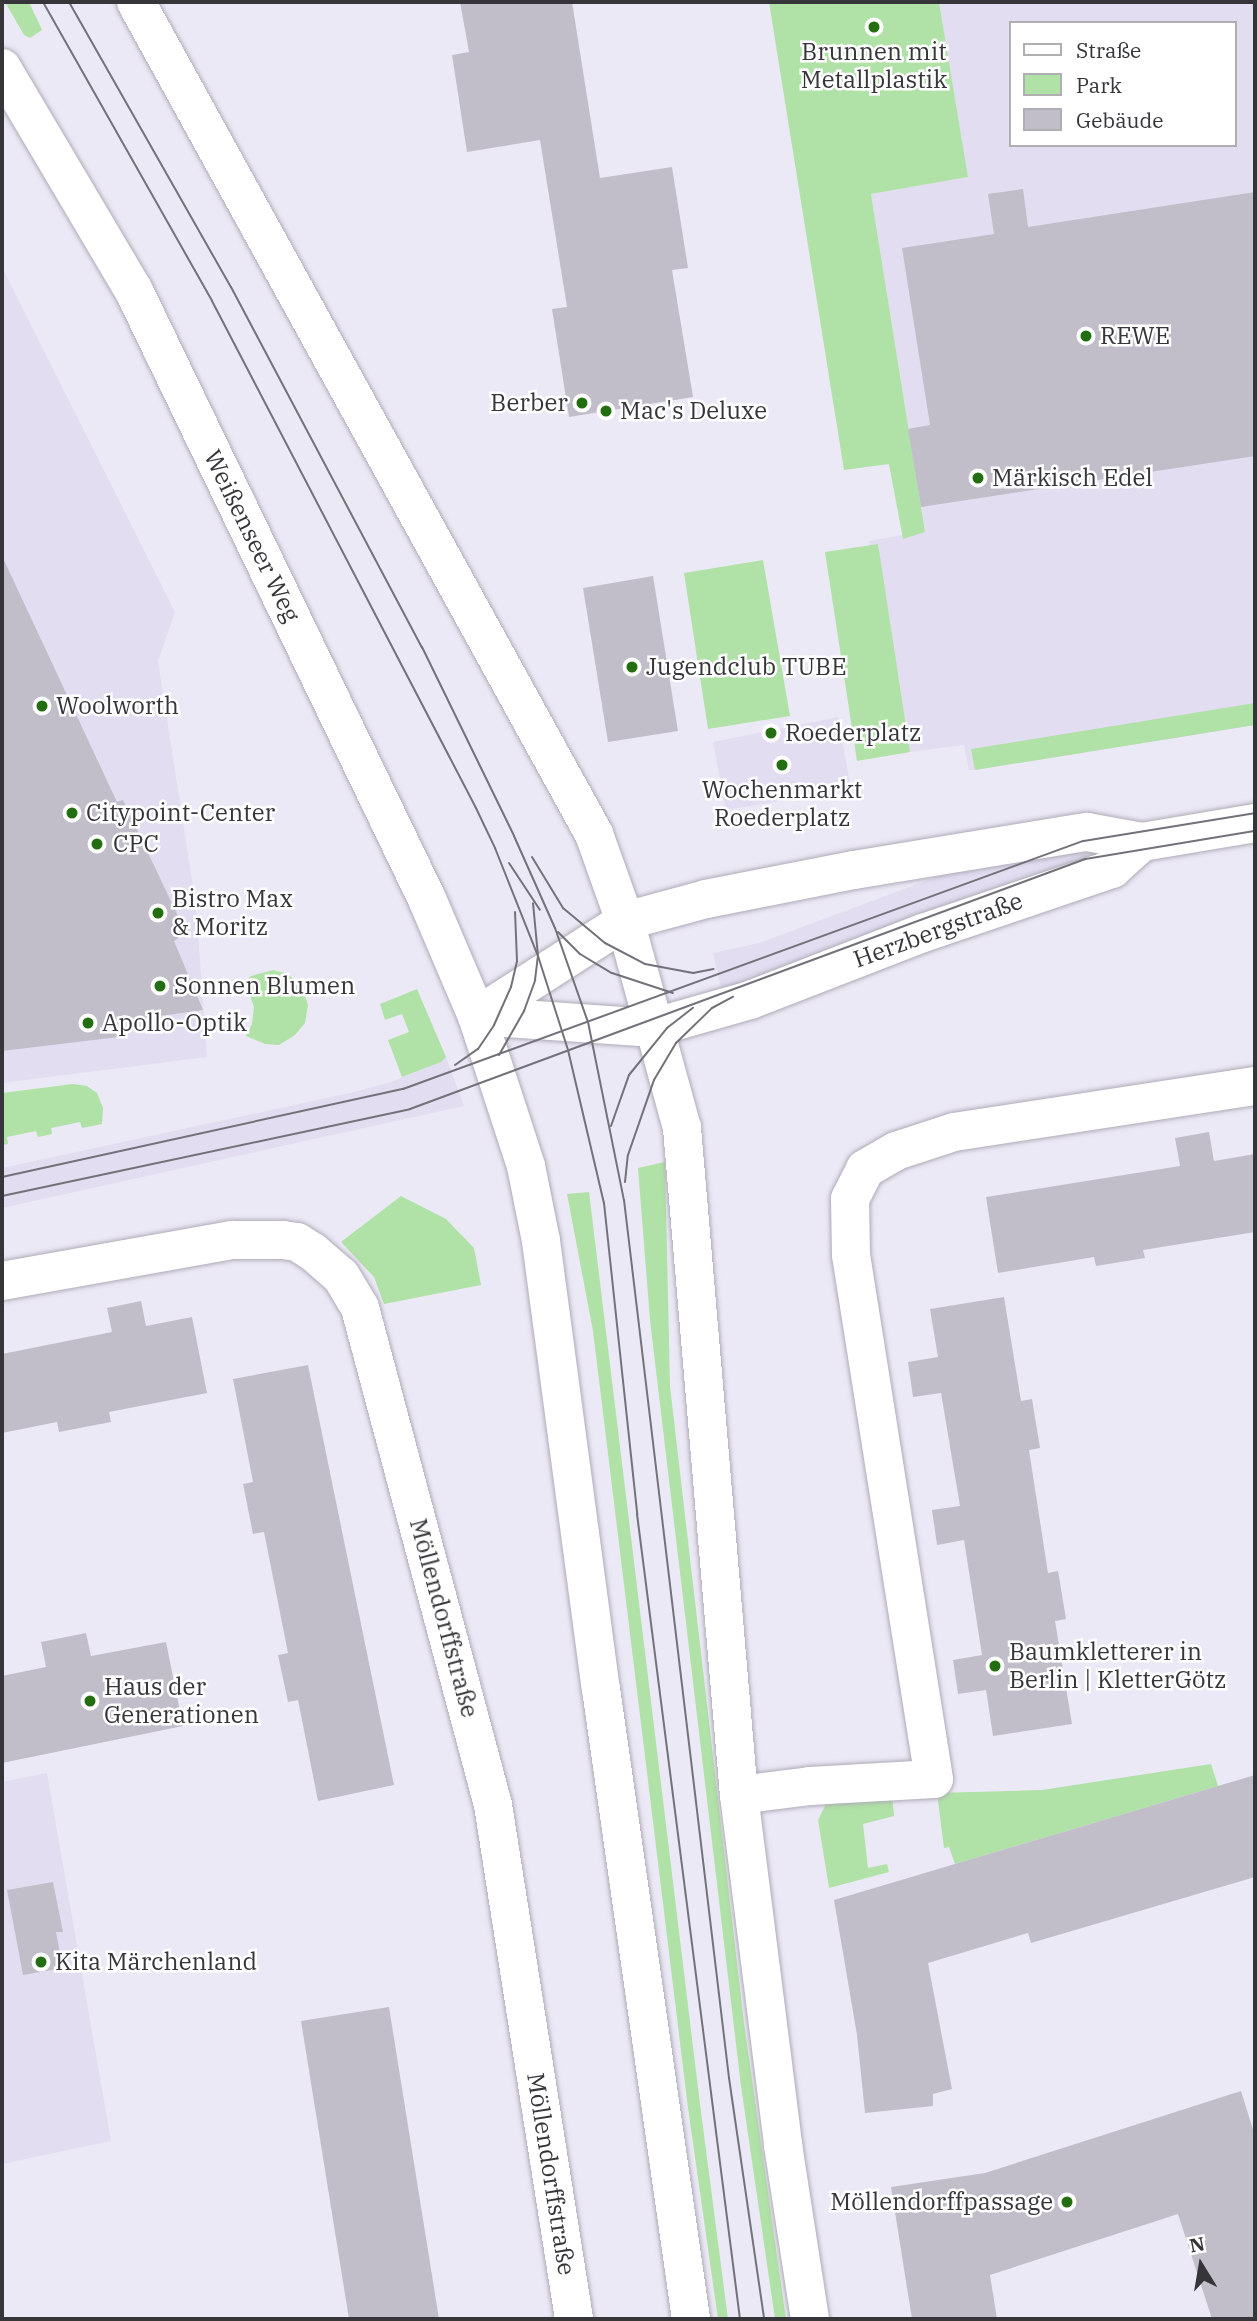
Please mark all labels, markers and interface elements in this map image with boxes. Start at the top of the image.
marker: Brunnen mit Metallplastik [866,19,882,35]
legend [1009,21,1236,147]
text: Straße [1076,36,1141,64]
place label: Brunnen mit Metallplastik [801,38,947,94]
text: Park [1076,71,1122,99]
text: Gebäude [1076,106,1164,134]
place label: REWE [1100,322,1170,350]
marker: REWE [1078,328,1094,344]
place label: Berber [490,389,568,417]
marker: Berber [574,395,590,411]
place label: Mac's Deluxe [620,397,767,425]
marker: Mac's Deluxe [598,403,614,419]
street label: Weißenseer Weg [198,445,306,627]
place label: Märkisch Edel [992,464,1153,492]
marker: Märkisch Edel [970,470,986,486]
place label: Jugendclub TUBE [646,653,847,681]
marker: Jugendclub TUBE [624,659,640,675]
place label: Woolworth [56,692,179,720]
marker: Woolworth [34,698,50,714]
place label: Roederplatz [785,719,921,747]
marker: Roederplatz [763,725,779,741]
marker: Wochenmarkt Roederplatz [774,757,790,773]
place label: Wochenmarkt Roederplatz [702,776,862,832]
place label: Citypoint-Center [86,799,275,827]
marker: Citypoint-Center [64,805,80,821]
place label: CPC [113,830,159,858]
marker: CPC [87,834,107,854]
place label: Bistro Max & Moritz [172,885,293,941]
street label: Herzbergstraße [850,886,1026,974]
marker: Bistro Max & Moritz [150,905,166,921]
place label: Sonnen Blumen [174,972,355,1000]
marker: Sonnen Blumen [152,978,168,994]
place label: Apollo-Optik [102,1009,247,1037]
marker: Apollo-Optik [80,1015,96,1031]
street label: Möllendorffstraße [404,1515,484,1721]
place label: Baumkletterer in Berlin | KletterGötz [1009,1638,1226,1694]
marker: Baumkletterer in Berlin | KletterGötz [987,1658,1003,1674]
place label: Haus der Generationen [104,1673,259,1729]
marker: Haus der Generationen [82,1693,98,1709]
place label: Kita Märchenland [55,1948,257,1976]
marker: Kita Märchenland [33,1954,49,1970]
street label: Möllendorffstraße [521,2071,581,2277]
place label: Möllendorffpassage [830,2188,1053,2216]
marker: Möllendorffpassage [1059,2194,1075,2210]
north arrow [1166,2230,1236,2300]
text: N [1187,2231,1207,2258]

